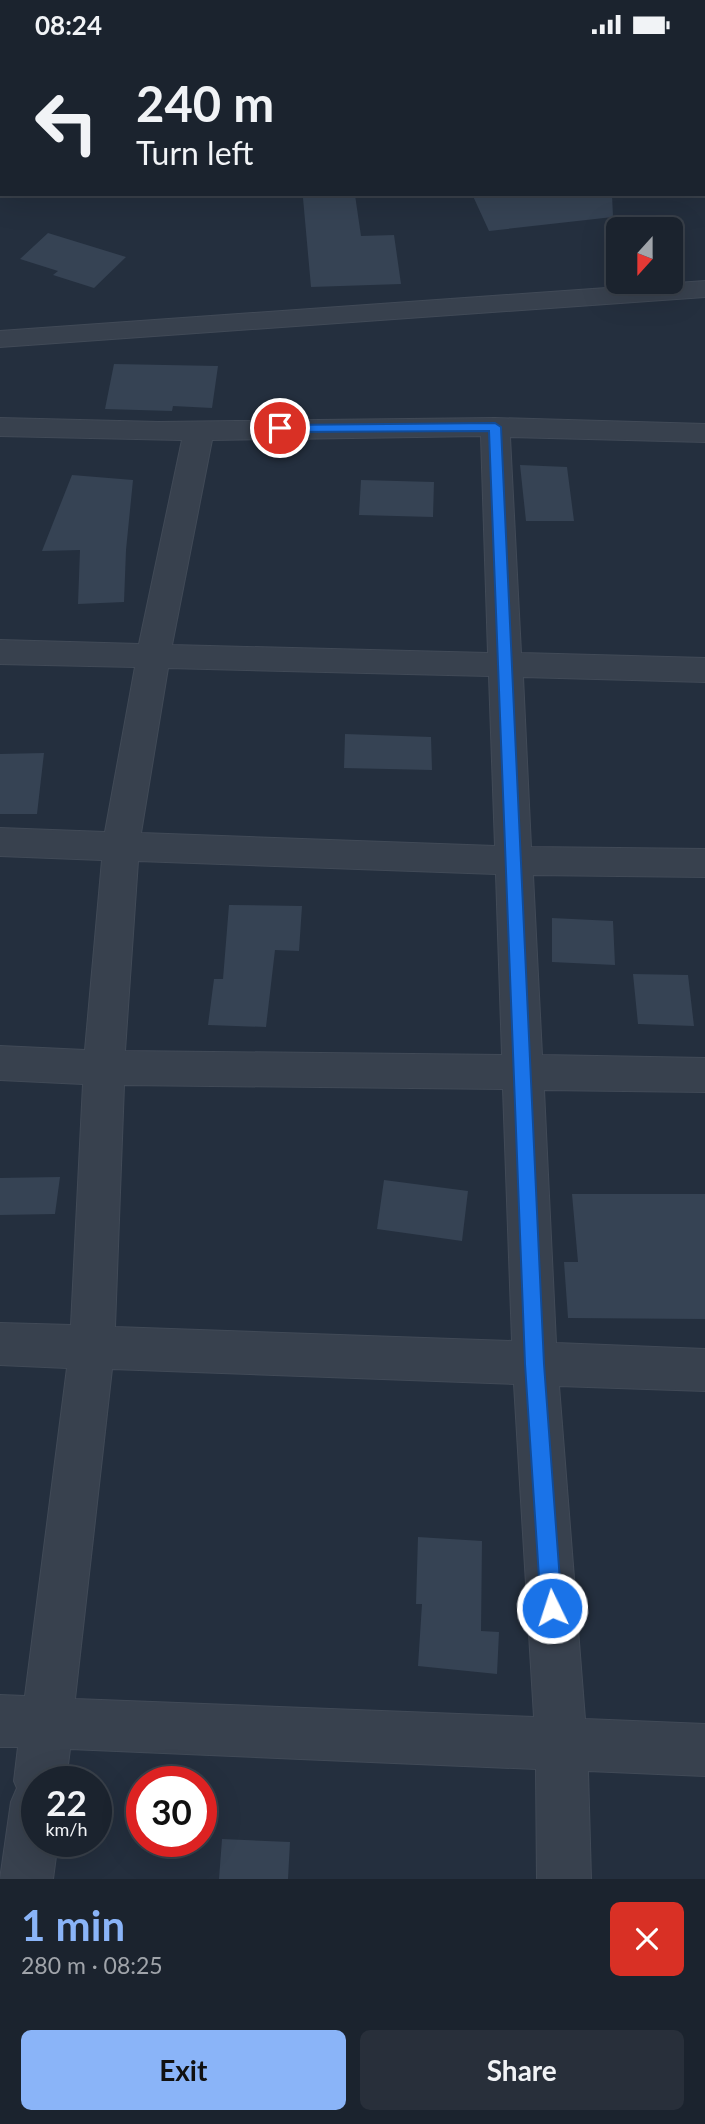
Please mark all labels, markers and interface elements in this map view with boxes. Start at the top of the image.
text: 08:24 [35,9,102,41]
text: 240 m [136,74,274,132]
icon: left [21,77,112,168]
text: Turn left [136,133,253,172]
north arrow [606,217,682,294]
map controls [606,217,683,294]
pin [250,398,310,458]
icon: arrive [261,409,299,447]
position arrow [515,1571,589,1645]
speed limit sign: 30 [126,1766,217,1857]
text: 22 [46,1781,87,1823]
text: km/h [45,1818,88,1840]
text: 1 min [21,1900,125,1950]
button: close [610,1902,684,1976]
text: 280 m · 08:25 [21,1951,163,1979]
button: Exit [21,2030,346,2110]
button: Share [360,2030,684,2110]

